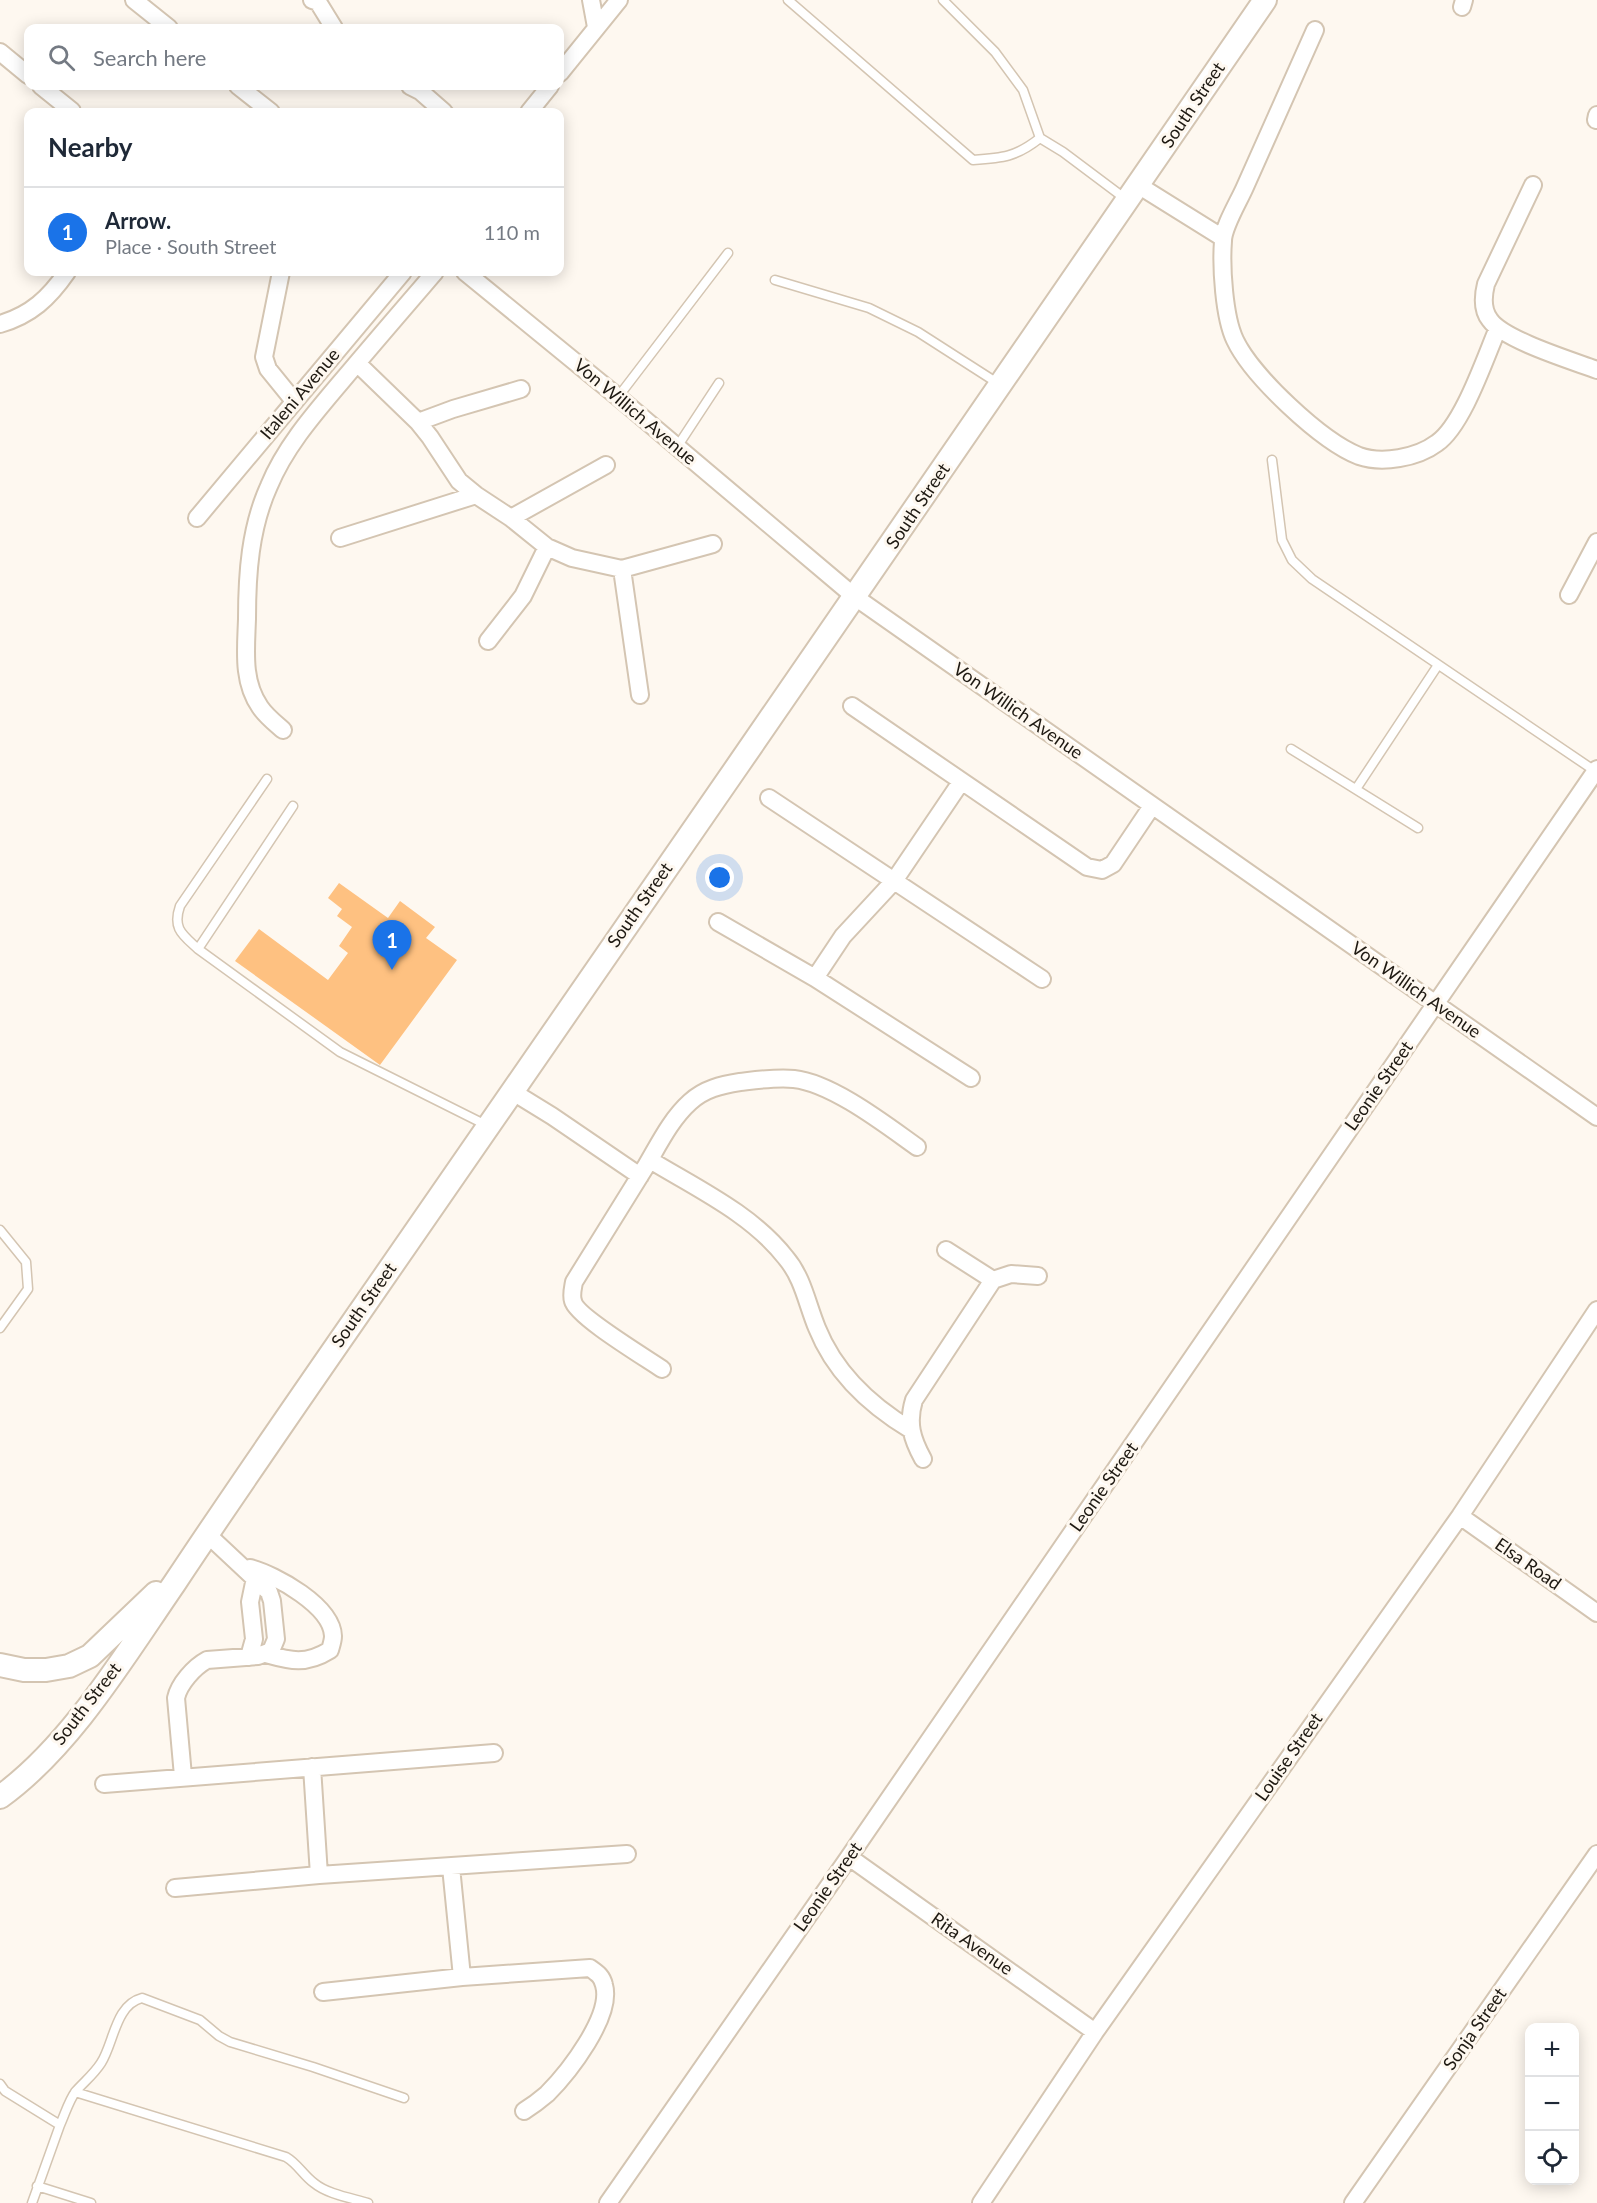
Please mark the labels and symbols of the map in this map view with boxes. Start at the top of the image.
street label: South Street [1156,57,1229,151]
street label: Italeni Avenue [255,343,344,443]
street label: Von Willich Avenue [570,354,701,469]
street label: South Street [881,458,954,552]
street label: Von Willich Avenue [949,657,1088,763]
street label: South Street [602,857,677,951]
your location [705,863,734,892]
pin: 1 [372,920,412,970]
street label: Von Willich Avenue [1347,936,1486,1042]
street label: Leonie Street [1339,1036,1417,1134]
street label: South Street [326,1257,401,1351]
street label: Leonie Street [1064,1437,1142,1535]
street label: Elsa Road [1491,1532,1566,1594]
street label: South Street [47,1657,126,1749]
street label: Louise Street [1250,1708,1327,1805]
street label: Leonie Street [788,1837,866,1935]
street label: Rita Avenue [928,1907,1018,1979]
street label: Sonja Street [1438,1983,1511,2074]

